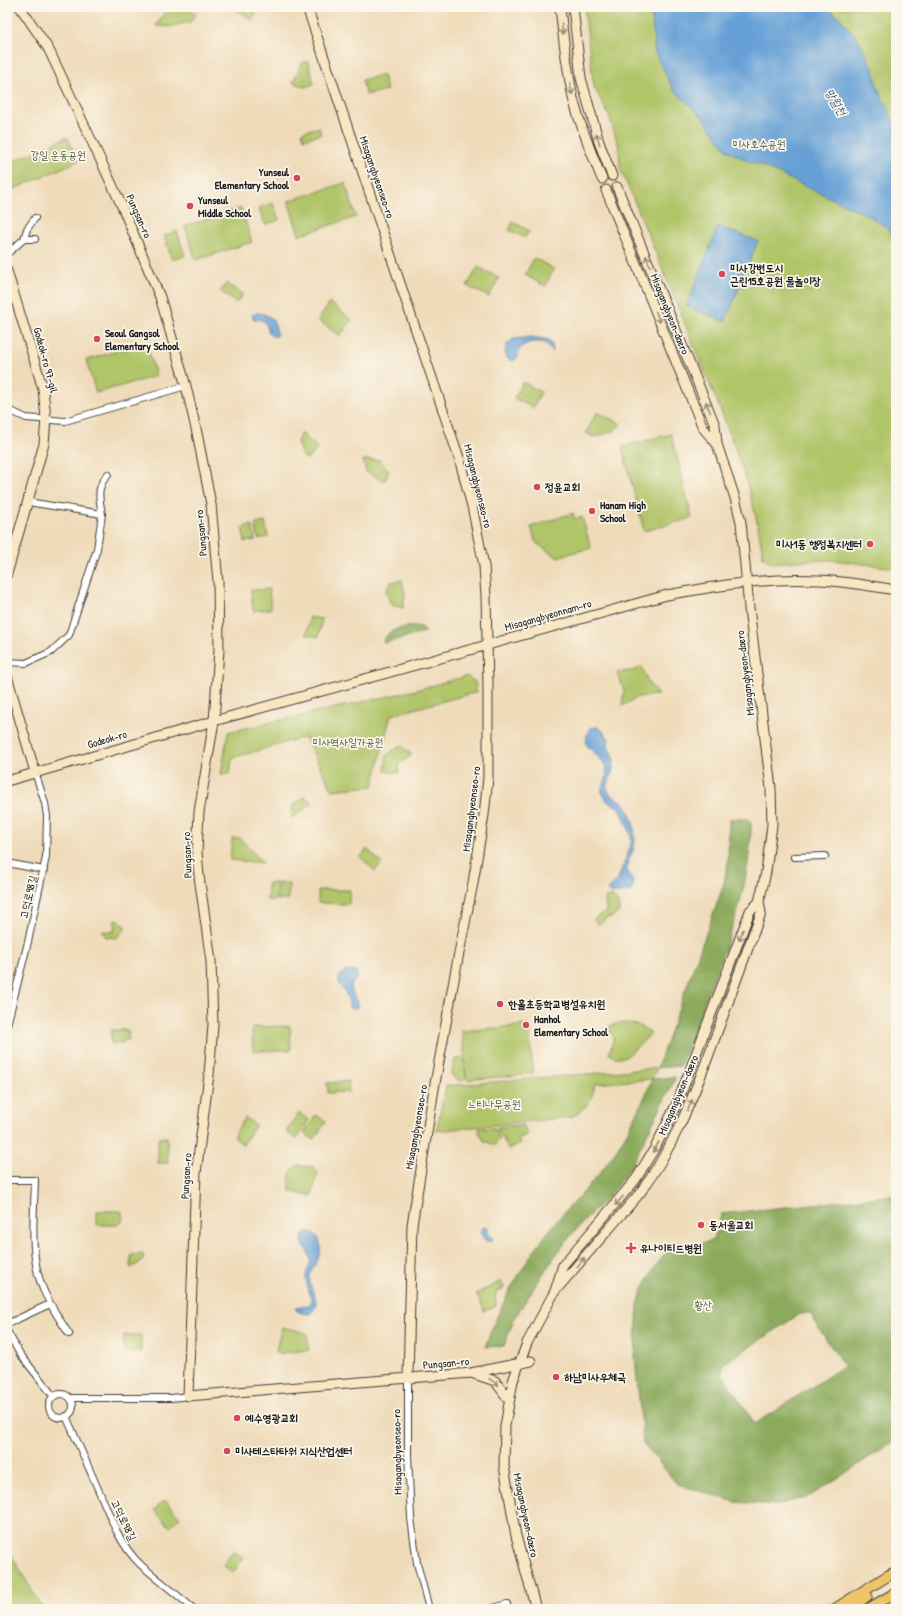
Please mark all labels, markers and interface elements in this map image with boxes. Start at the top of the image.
one-way arrow [559,22,566,35]
one-way arrow [568,82,576,95]
water label: 망월천 [822,85,852,120]
one-way arrow [594,133,602,145]
street label: Misagangbyeonseo-ro [356,134,398,220]
park label: 미사호수공원 [732,137,786,151]
park label: 강일 운동공원 [30,148,86,162]
place label: Yunseul Elementary School [215,165,290,193]
marker: Yunseul Elementary School [292,173,302,183]
street label: Pungsan-ro [123,192,155,240]
place label: Yunseul Middle School [197,193,252,220]
marker: Yunseul Middle School [185,201,195,211]
one-way arrow [643,255,651,267]
place label: 미사강변도시 근린15호공원 물놀이장 [730,261,821,288]
marker: 미사강변도시 근린15호공원 물놀이장 [717,269,727,279]
street label: Misagangbyeon-daero [647,272,693,357]
one-way arrow [654,310,662,322]
street label: Godeok-ro 97-gil [31,326,61,394]
place label: Seoul Gangsol Elementary School [105,326,180,354]
marker: Seoul Gangsol Elementary School [92,334,102,344]
one-way arrow [703,401,711,413]
street label: Misagangbyeonseo-ro [461,443,495,530]
place label: 정윤교회 [544,480,581,494]
marker: 정윤교회 [532,482,542,492]
place label: Hanam High School [600,498,646,525]
marker: Hanam High School [587,506,597,516]
street label: Pungsan-ro [192,509,210,557]
place label: 미사1동 행정복지센터 [776,537,862,551]
marker: 미사1동 행정복지센터 [865,539,875,549]
street label: Misagangbyeonnam-ro [503,596,593,634]
street label: Misagangbyeon-daero [733,629,757,716]
street label: Godeok-ro [86,727,129,751]
park label: 미사역사일가공원 [313,735,384,749]
street label: Misagangbyeonseo-ro [459,765,483,852]
street label: Pungsan-ro [179,831,195,878]
street label: 고덕로98길 [16,874,40,920]
one-way arrow [736,929,744,941]
place label: 한홀초등학교병설유치원 [508,997,606,1011]
marker: 한홀초등학교병설유치원 [495,999,505,1009]
place label: Hanhol Elementary School [534,1012,609,1040]
marker: Hanhol Elementary School [521,1020,531,1030]
street label: Misagangbyeon-daero [655,1052,701,1137]
street label: Misagangbyeonseo-ro [402,1083,430,1170]
park label: 느티나무공원 [467,1097,521,1111]
one-way arrow [686,1099,694,1111]
one-way arrow [651,1141,659,1153]
street label: Pungsan-ro [177,1152,195,1200]
one-way arrow [614,1196,623,1207]
place label: 동서울교회 [709,1218,753,1232]
marker: 동서울교회 [696,1220,706,1230]
place label: 유나이티드병원 [640,1241,702,1255]
marker: 유나이티드병원 [625,1242,637,1254]
one-way arrow [576,1256,585,1267]
park label: 황산 [694,1298,712,1312]
street label: Pungsan-ro [422,1354,470,1372]
place label: 하남미사우체국 [564,1370,626,1384]
marker: 하남미사우체국 [551,1372,561,1382]
one-way arrow [488,1377,499,1386]
street label: Misagangbyeonseo-ro [389,1408,405,1495]
place label: 예수영광교회 [245,1411,298,1425]
marker: 예수영광교회 [232,1413,242,1423]
place label: 미사테스타타워 지식산업센터 [235,1444,353,1458]
marker: 미사테스타타워 지식산업센터 [222,1446,232,1456]
street label: Misagangbyeon-daero [510,1472,542,1559]
street label: 고덕로98길 [108,1497,140,1543]

